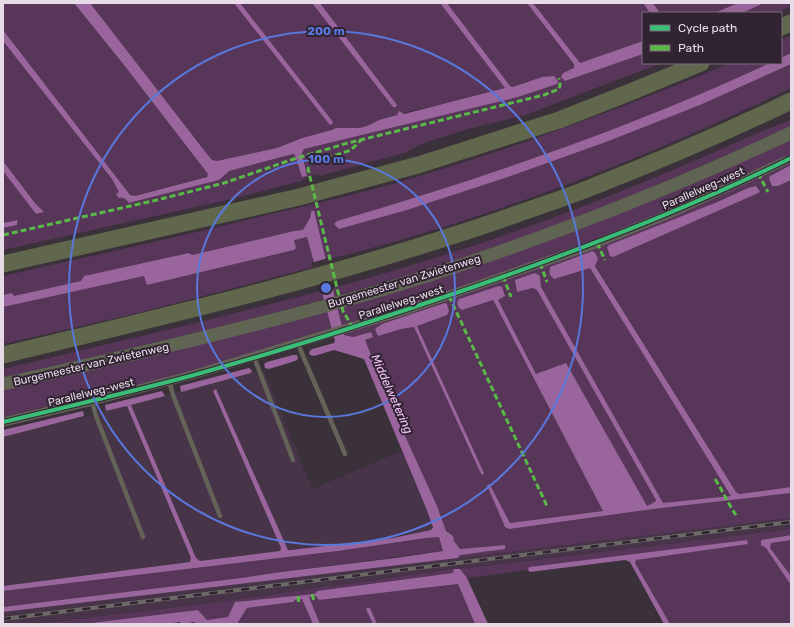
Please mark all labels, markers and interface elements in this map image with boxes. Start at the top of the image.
legend [642,12,782,64]
text: Cycle path [678,21,737,35]
text: 200 m [307,24,345,38]
text: Path [678,41,704,55]
text: 100 m [308,152,344,166]
street label: Parallelweg-west [660,164,747,212]
street label: Burgemeester van Zwietenweg [326,252,482,311]
centre of rings [319,281,333,295]
street label: Parallelweg-west [357,282,446,322]
street label: Burgemeester van Zwietenweg [12,340,170,389]
water label: Middelwetering [368,352,416,436]
street label: Parallelweg-west [47,375,136,410]

